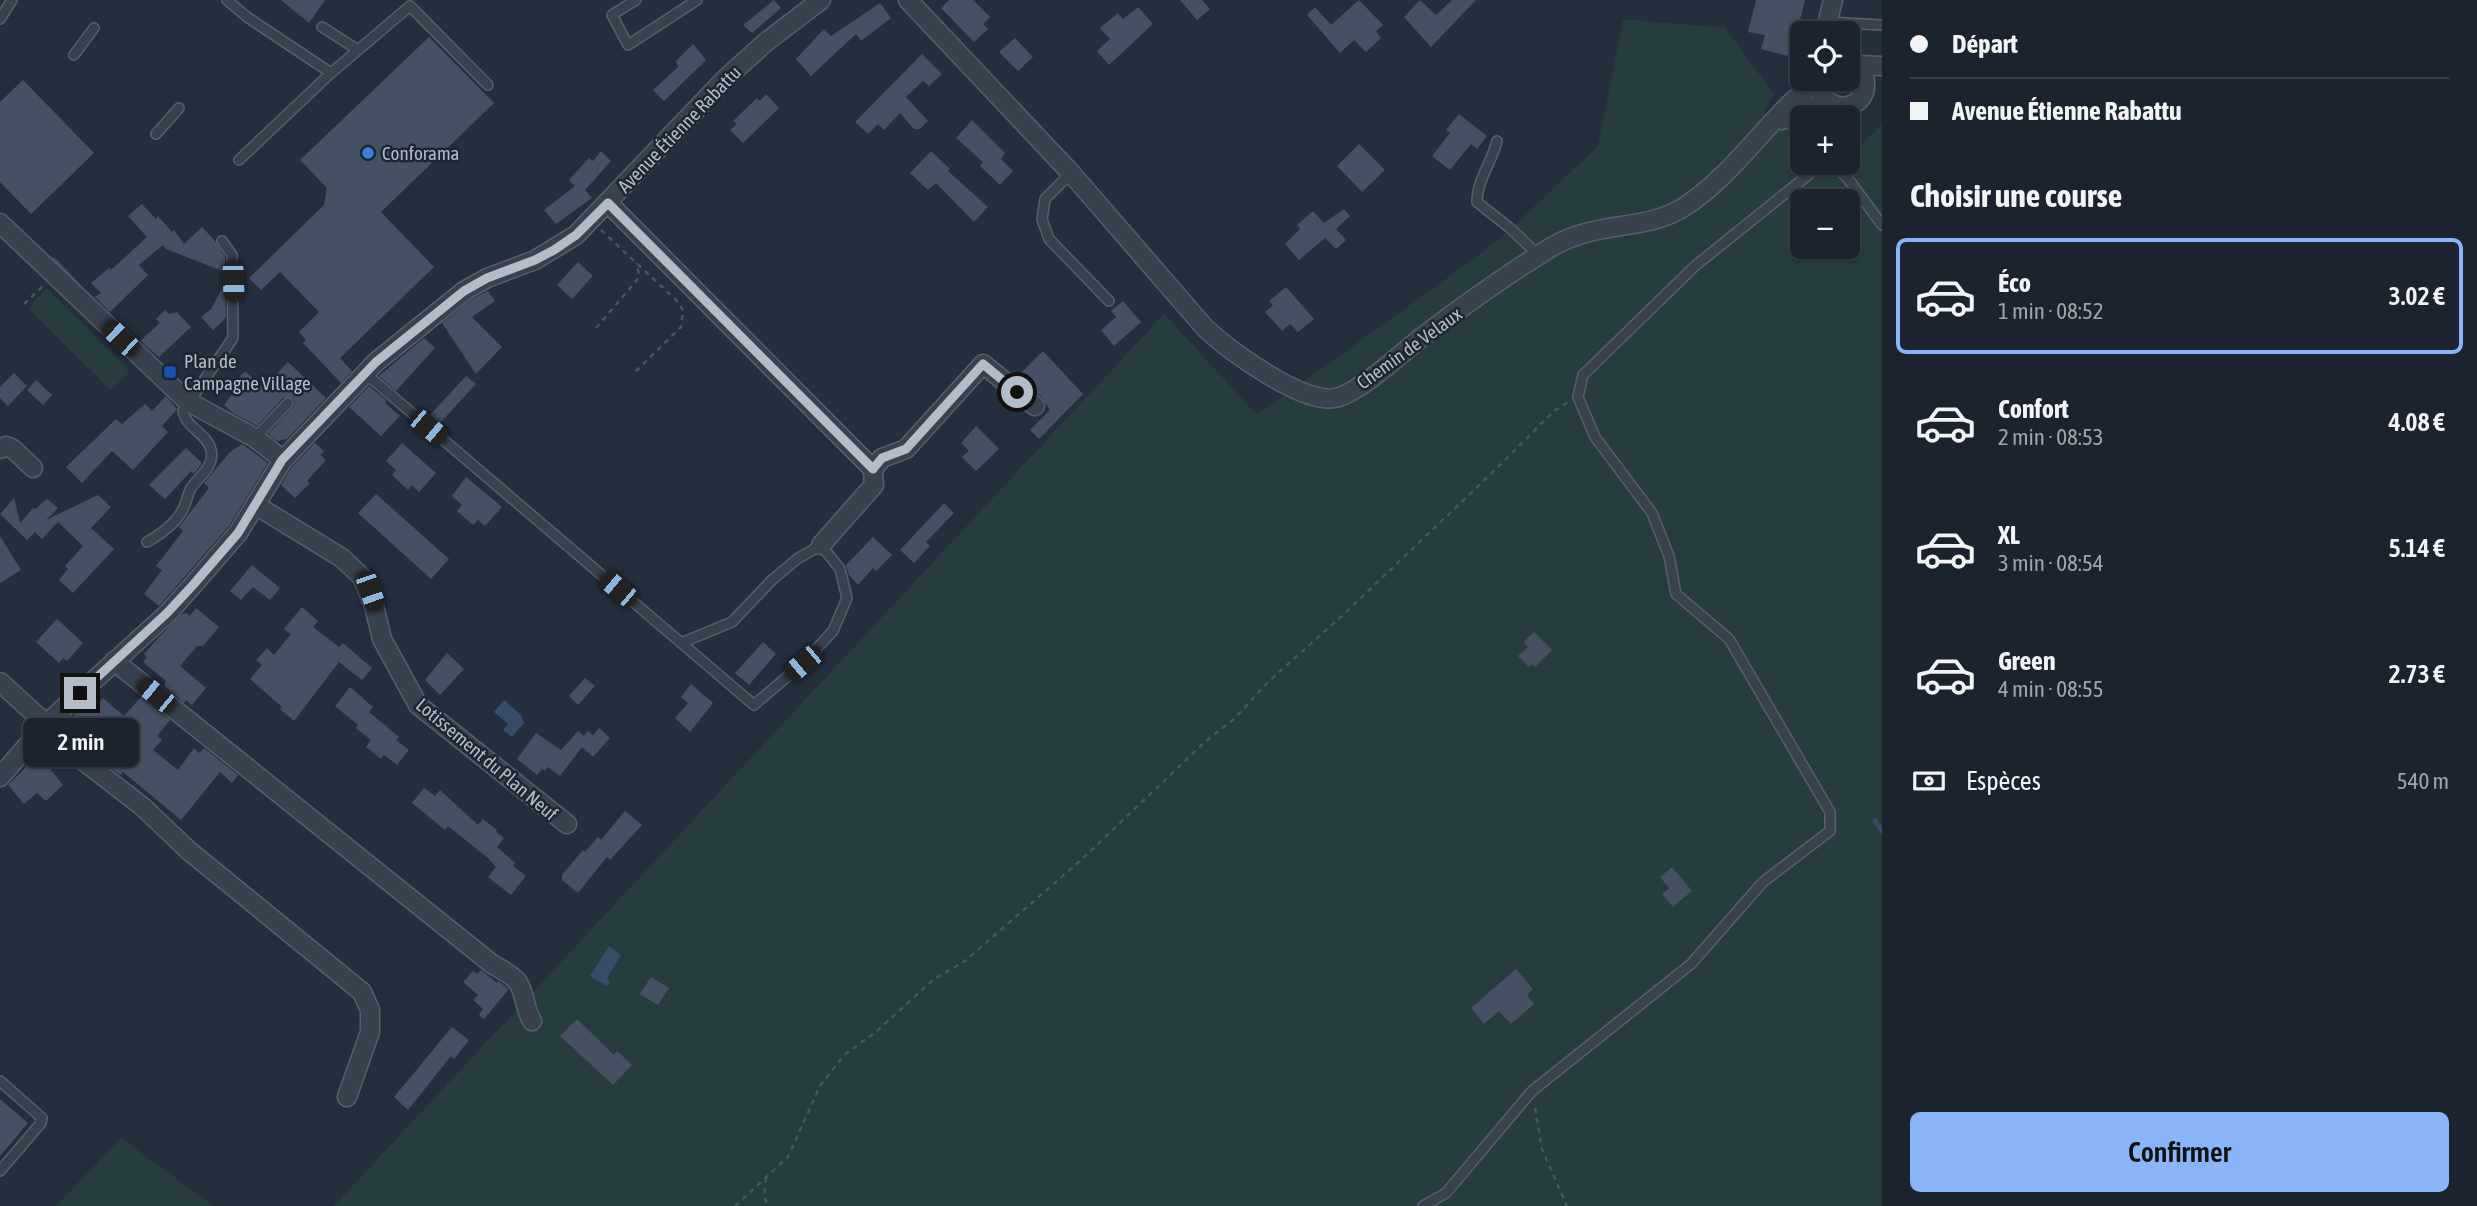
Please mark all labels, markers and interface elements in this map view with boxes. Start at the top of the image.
map controls [1790,21,1860,259]
button: locate [1790,21,1860,91]
text: Départ [1952,29,2018,59]
street label: Avenue Étienne Rabattu [613,61,745,197]
text: Avenue Étienne Rabattu [1952,96,2182,126]
button: + [1790,105,1860,175]
place label: Conforama [382,142,459,164]
marker: Conforama [360,145,376,161]
text: Choisir une course [1910,177,2122,214]
button: − [1790,189,1860,259]
car [222,260,245,302]
icon: car [1914,265,1977,328]
text: Éco [1998,268,2031,298]
text: 3.02 € [2388,281,2445,311]
text: 1 min · 08:52 [1998,298,2104,324]
street label: Chemin de Velaux [1352,302,1466,394]
car [98,316,143,360]
place label: Plan de Campagne Village [184,350,311,394]
marker: Plan de Campagne Village [162,364,178,380]
route start [1001,376,1033,408]
icon: car [1914,391,1977,454]
text: Confort [1998,394,2069,424]
car [406,405,451,449]
text: 4.08 € [2388,407,2445,437]
text: 2 min · 08:53 [1998,424,2104,450]
icon: car [1914,517,1977,580]
text: XL [1998,520,2020,550]
text: 5.14 € [2388,533,2445,563]
text: 3 min · 08:54 [1998,550,2104,576]
car [596,567,641,611]
car [354,568,387,614]
car [781,641,826,685]
icon: car [1914,643,1977,706]
text: Green [1998,646,2056,676]
text: 2.73 € [2388,659,2445,689]
car [134,674,179,716]
text: 4 min · 08:55 [1998,676,2104,702]
route end [64,677,96,709]
street label: Lotissement du Plan Neuf [412,693,562,825]
callout: 2 min [22,718,138,766]
text: 2 min [58,729,104,755]
icon: cash [1910,762,1948,800]
text: Espèces [1966,766,2041,796]
text: 540 m [2397,768,2449,794]
button: Confirmer [1910,1112,2449,1192]

